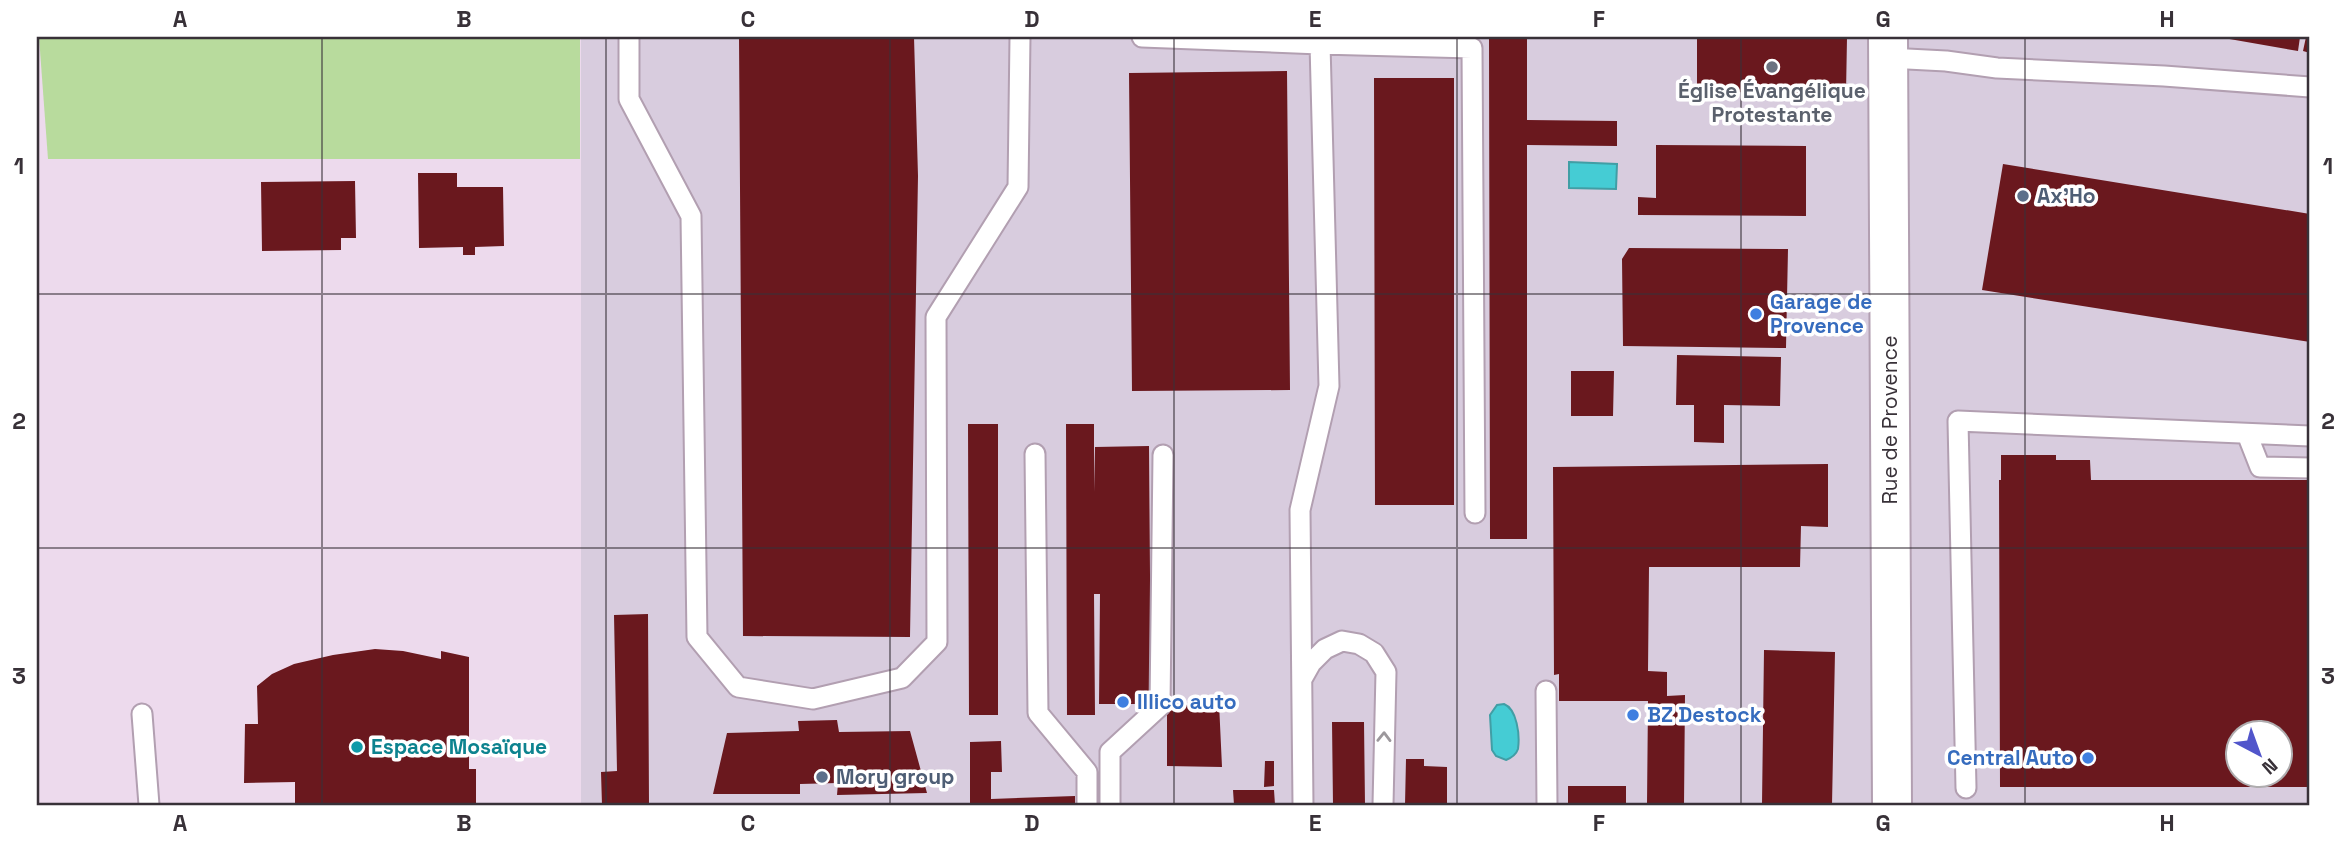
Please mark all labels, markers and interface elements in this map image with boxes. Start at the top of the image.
text: A [173,4,188,34]
text: B [456,4,472,34]
text: C [741,4,755,34]
text: D [1024,4,1040,34]
text: E [1309,4,1321,34]
text: F [1593,4,1605,34]
text: G [1875,4,1891,34]
text: H [2159,4,2175,34]
marker: Église Évangélique Protestante [1764,59,1780,75]
place label: Église Évangélique Protestante [1678,77,1866,128]
text: 1 [14,151,24,181]
text: 1 [2323,151,2333,181]
place label: Ax'Ho [2037,182,2096,209]
marker: Ax'Ho [2015,188,2031,204]
place label: Garage de Provence [1770,288,1872,339]
marker: Garage de Provence [1748,306,1764,322]
street label: Rue de Provence [1876,335,1903,505]
text: 2 [12,406,26,436]
text: 2 [2321,406,2335,436]
text: 3 [12,661,26,691]
text: 3 [2321,661,2335,691]
place label: Illico auto [1137,688,1237,715]
marker: Illico auto [1115,694,1131,710]
place label: BZ Destock [1647,701,1762,728]
marker: BZ Destock [1625,707,1641,723]
north arrow [2224,720,2294,790]
one-way arrow [1377,731,1392,742]
place label: Espace Mosaïque [371,733,547,760]
marker: Espace Mosaïque [349,739,365,755]
place label: Central Auto [1947,744,2074,771]
marker: Central Auto [2080,750,2096,766]
text: N [2257,753,2283,780]
place label: Mory group [836,763,954,790]
marker: Mory group [814,769,830,785]
text: A [173,808,188,838]
text: B [456,808,472,838]
text: C [741,808,755,838]
text: D [1024,808,1040,838]
text: E [1309,808,1321,838]
text: F [1593,808,1605,838]
text: G [1875,808,1891,838]
text: H [2159,808,2175,838]

